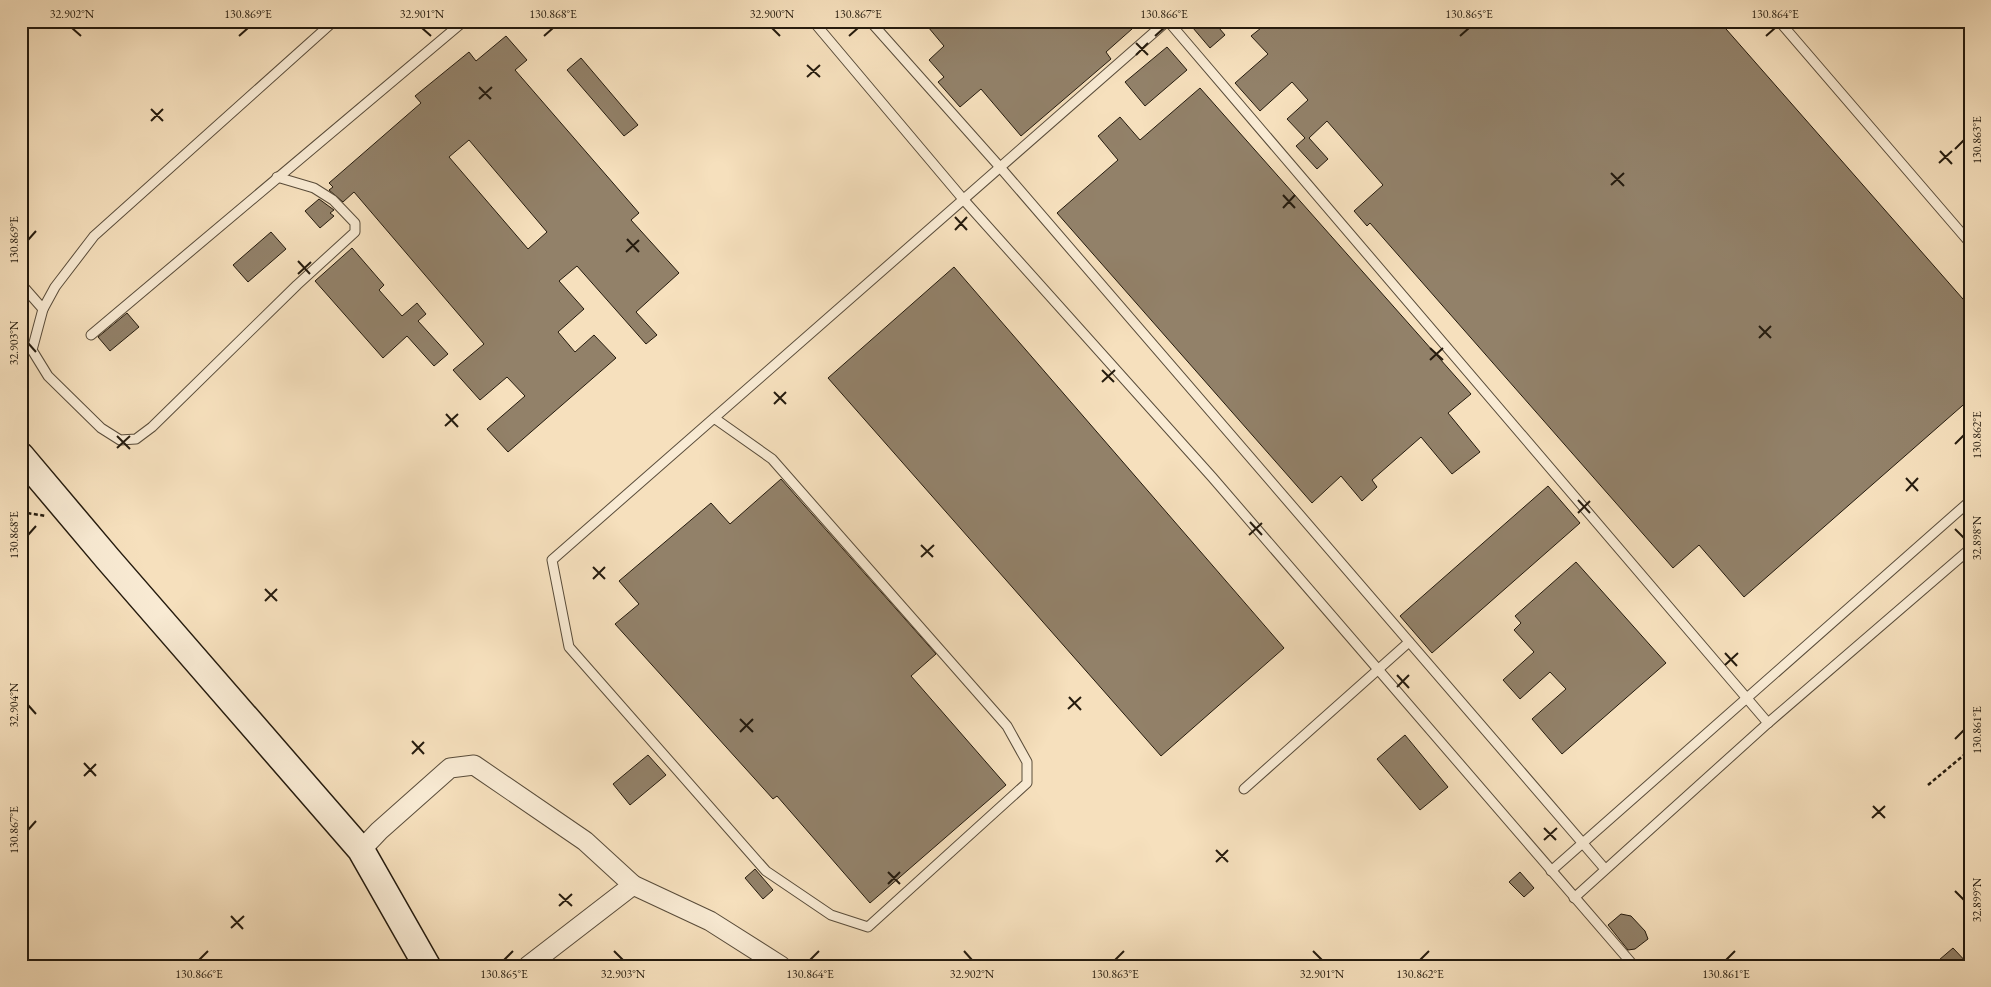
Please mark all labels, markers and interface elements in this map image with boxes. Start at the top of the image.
text: 32.902°N [50,6,95,22]
text: 130.869°E [224,6,272,22]
text: 32.901°N [400,6,445,22]
text: 130.868°E [529,6,577,22]
text: 32.900°N [750,6,795,22]
text: 130.867°E [834,6,882,22]
text: 130.866°E [1140,6,1188,22]
text: 130.865°E [1445,6,1493,22]
text: 130.864°E [1751,6,1799,22]
text: 130.863°E [1969,116,1985,164]
text: 130.869°E [6,216,22,264]
text: 32.903°N [6,320,22,365]
text: 130.862°E [1969,411,1985,459]
text: 130.868°E [6,511,22,559]
text: 32.898°N [1969,515,1985,560]
text: 32.904°N [6,682,22,727]
text: 130.861°E [1969,706,1985,754]
text: 130.867°E [6,806,22,854]
text: 32.899°N [1969,877,1985,922]
text: 130.866°E [175,966,223,982]
text: 130.865°E [480,966,528,982]
text: 32.903°N [601,966,646,982]
text: 130.864°E [786,966,834,982]
text: 32.902°N [950,966,995,982]
text: 130.863°E [1091,966,1139,982]
text: 32.901°N [1300,966,1345,982]
text: 130.862°E [1396,966,1444,982]
text: 130.861°E [1702,966,1750,982]

